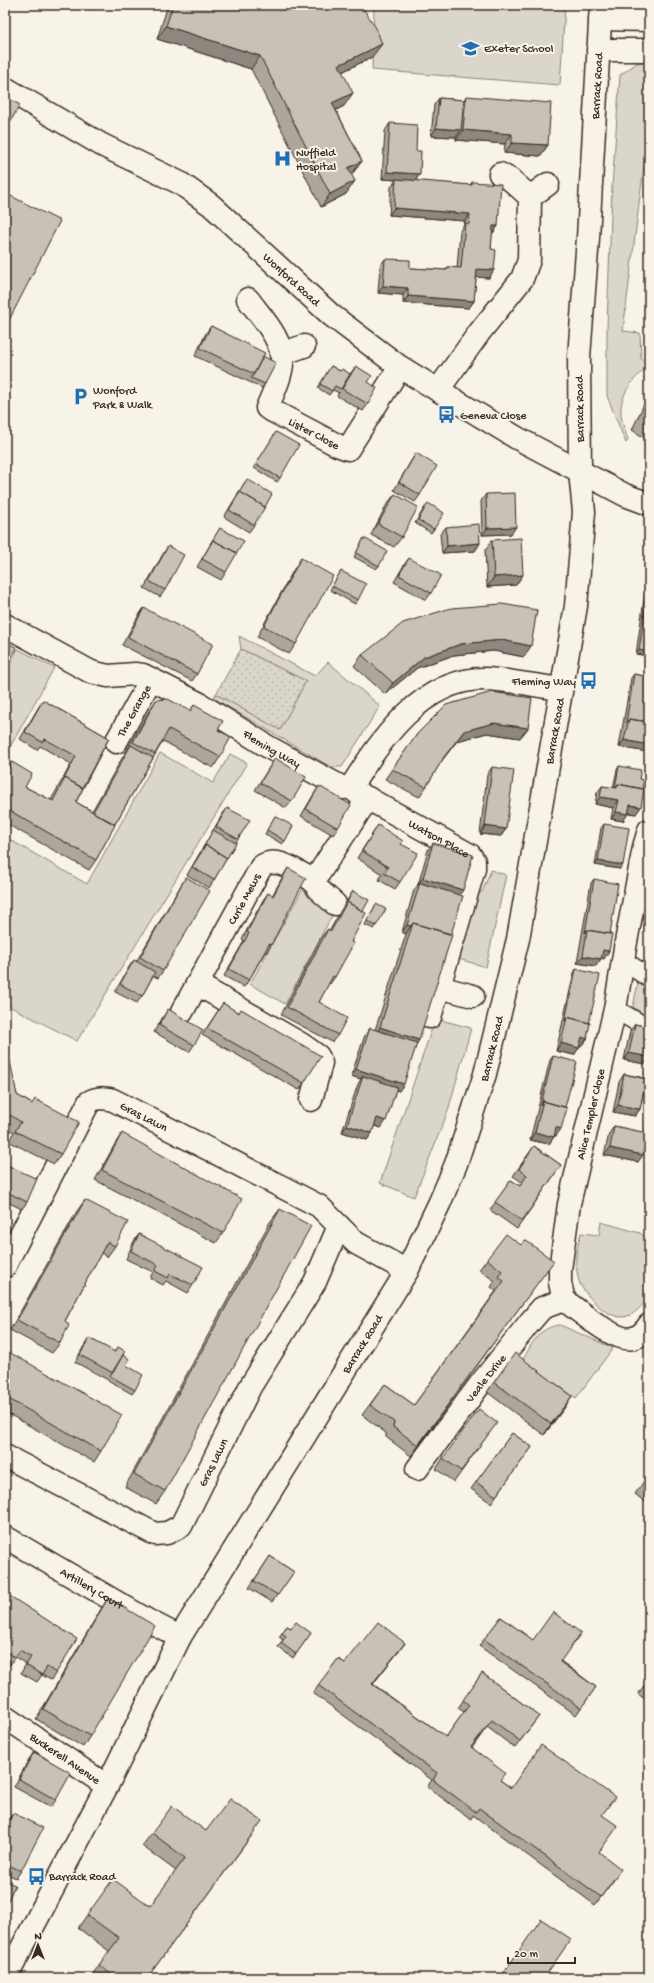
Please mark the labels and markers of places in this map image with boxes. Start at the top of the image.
school or university icon: Exeter School [461,38,481,58]
place label: Exeter School [484,43,554,57]
place label: Nuffield Hospital [296,147,337,175]
hospital icon: Nuffield Hospital [273,149,293,169]
place label: Wonford Park & Walk [92,385,154,413]
parking icon: Wonford Park & Walk [70,387,90,407]
bus stop icon: Geneva Close [437,405,457,425]
place label: Geneva Close [460,410,527,424]
bus stop icon: Fleming Way [579,671,599,691]
place label: Fleming Way [511,676,576,690]
bus stop icon: Barrack Road [26,1866,46,1886]
place label: Barrack Road [48,1871,116,1885]

